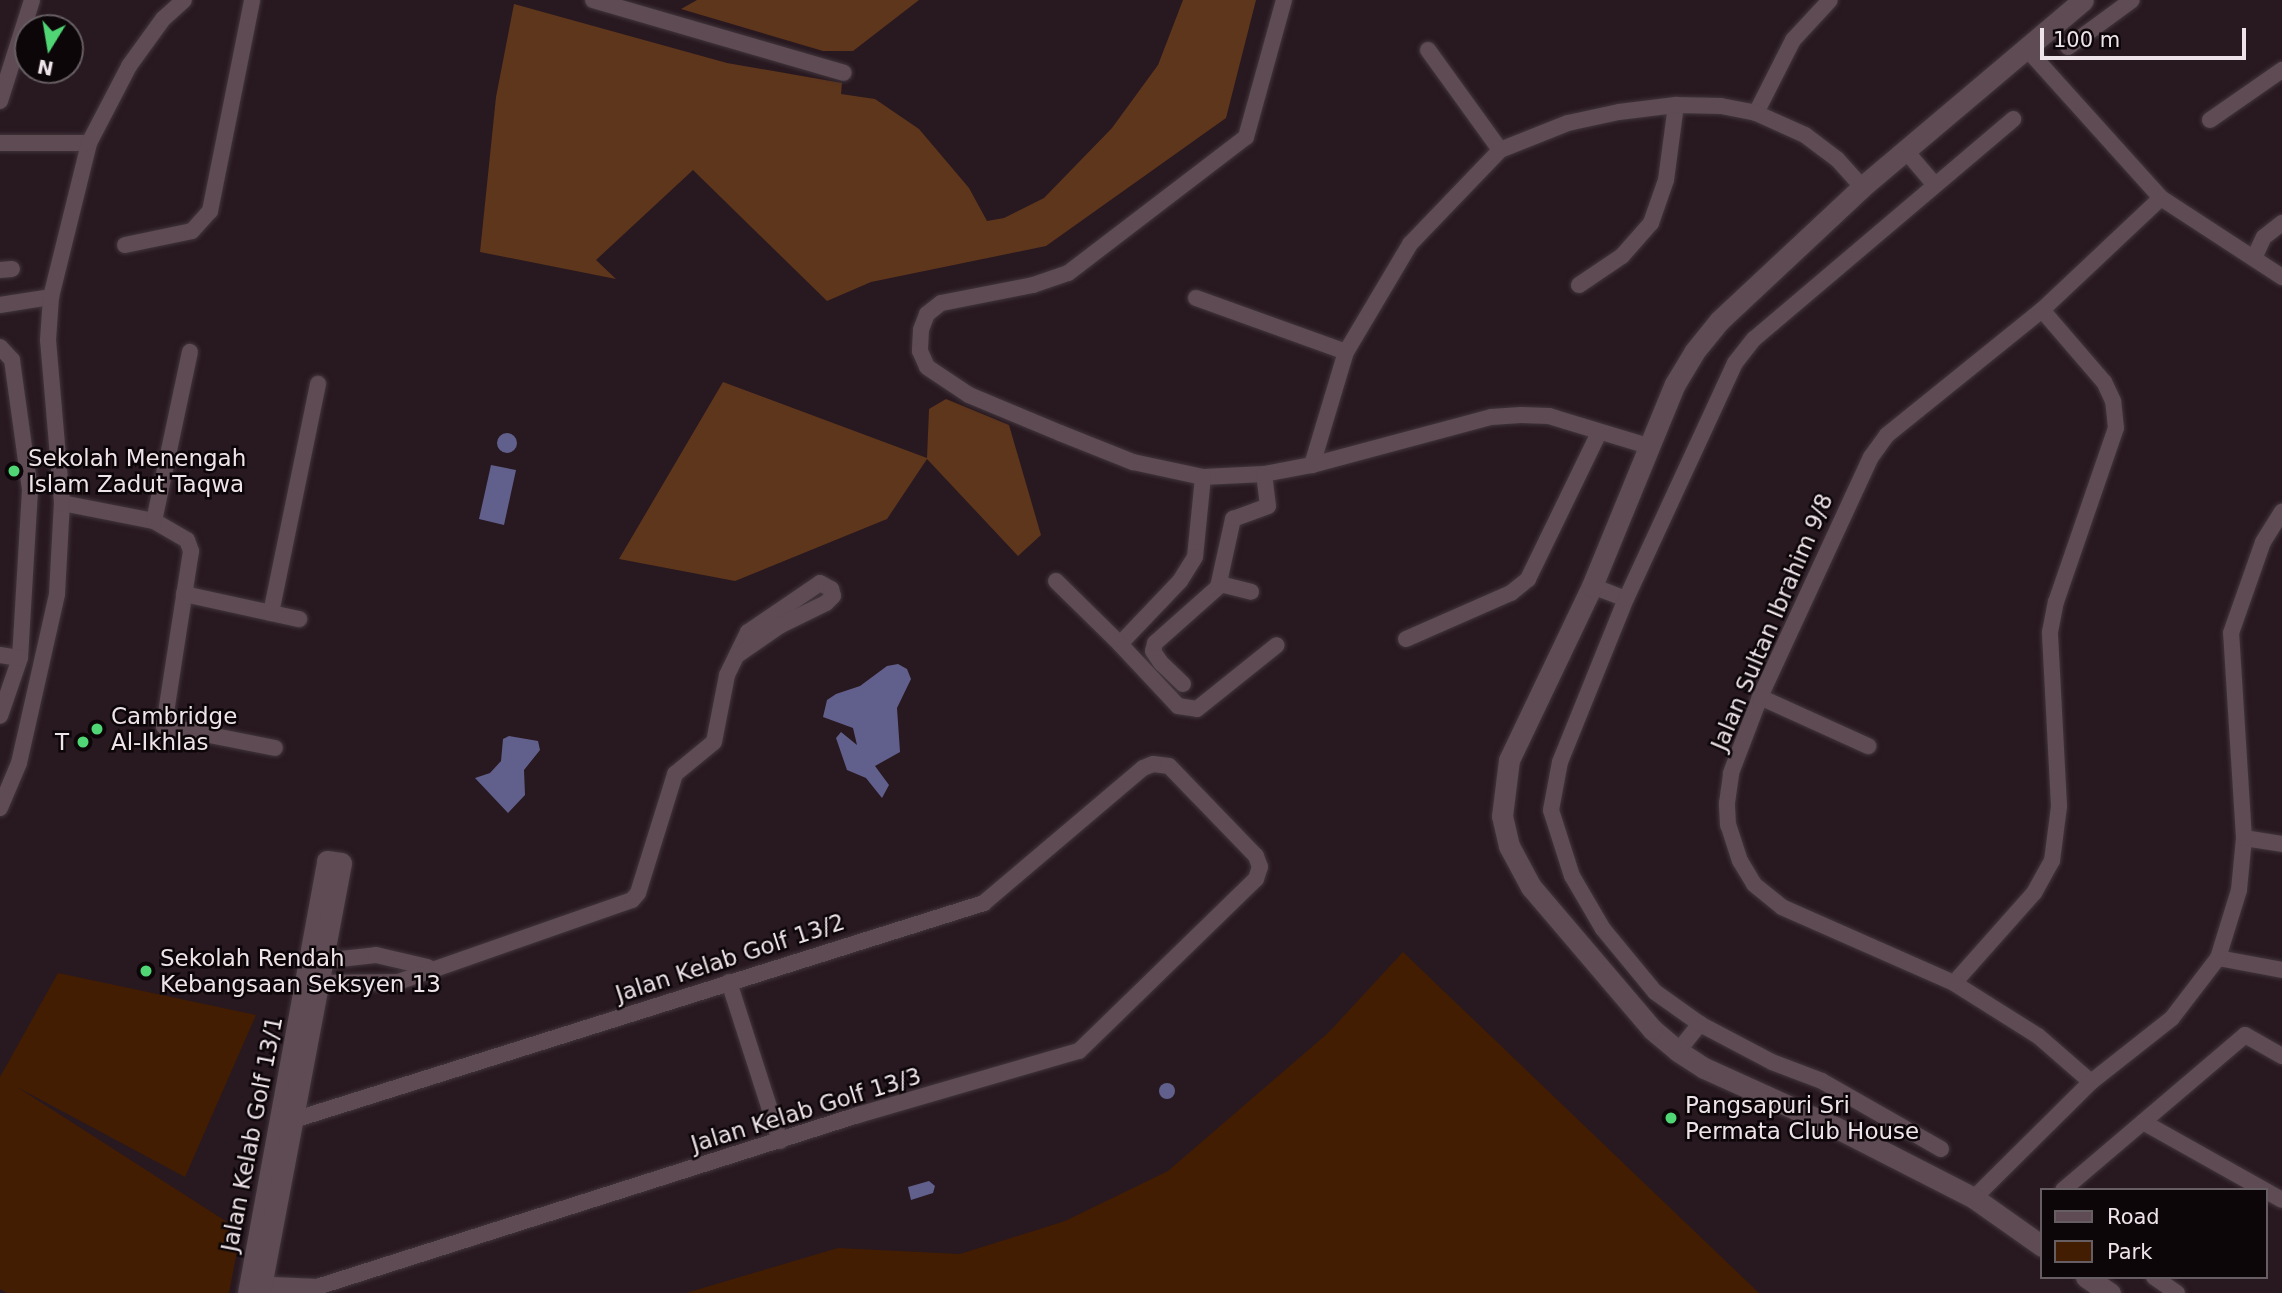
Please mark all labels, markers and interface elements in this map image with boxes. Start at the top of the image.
north arrow [14,14,84,84]
scale bar [2044,14,2250,58]
text: 100 m [2053,28,2120,52]
text: N [35,55,55,80]
place label: Sekolah Menengah Islam Zadut Taqwa [28,444,246,498]
marker: Sekolah Menengah Islam Zadut Taqwa [6,463,22,479]
street label: Jalan Sultan Ibrahim 9/8 [1705,489,1839,755]
place label: Cambridge Al-Ikhlas [111,702,237,756]
marker: Cambridge Al-Ikhlas [89,721,105,737]
place label: T [55,728,69,756]
marker: T [75,734,91,750]
street label: Jalan Kelab Golf 13/2 [612,908,848,1008]
place label: Sekolah Rendah Kebangsaan Seksyen 13 [160,944,441,998]
marker: Sekolah Rendah Kebangsaan Seksyen 13 [138,963,154,979]
street label: Jalan Kelab Golf 13/1 [216,1014,288,1254]
street label: Jalan Kelab Golf 13/3 [688,1062,924,1158]
place label: Pangsapuri Sri Permata Club House [1685,1091,1919,1145]
marker: Pangsapuri Sri Permata Club House [1663,1110,1679,1126]
legend [2040,1188,2268,1279]
text: Road [2107,1205,2160,1229]
text: Park [2107,1240,2152,1264]

